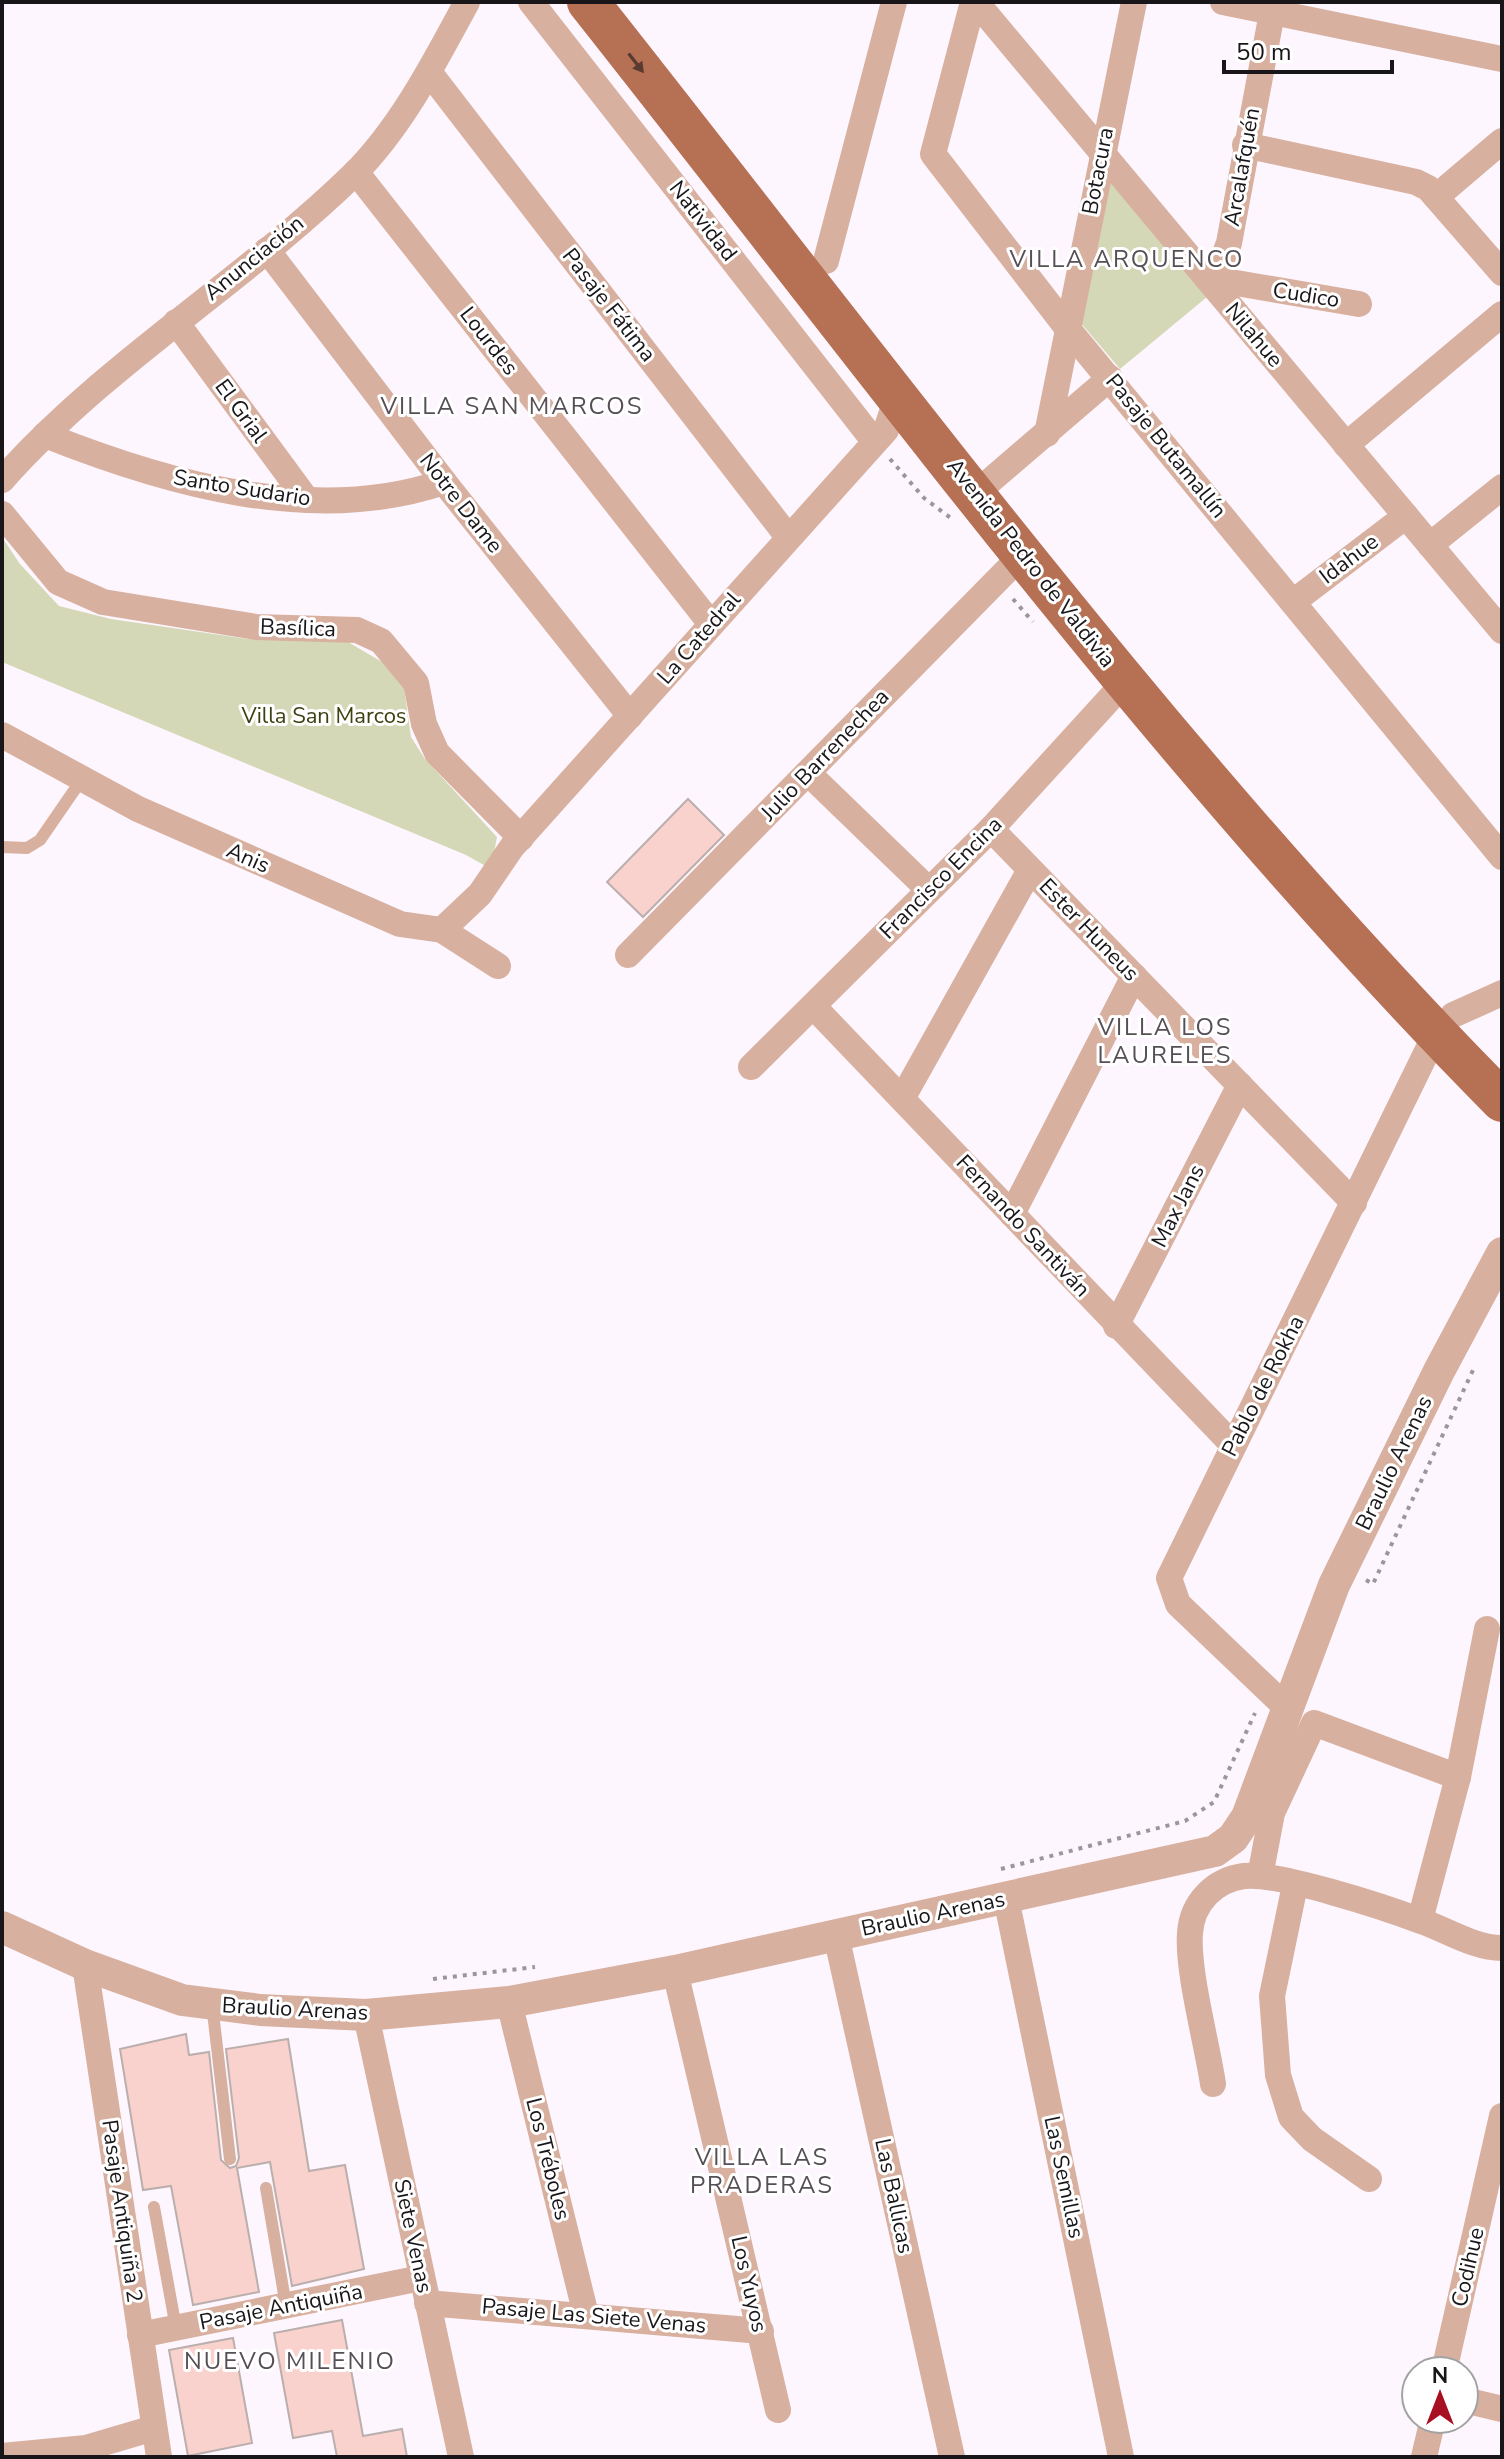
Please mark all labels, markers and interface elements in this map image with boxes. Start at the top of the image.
scale bar [1224,24,1392,74]
text: 50 m [1236,36,1292,68]
one-way arrow [627,53,644,73]
street label: Arcalafquén [1217,105,1267,229]
street label: Botacura [1075,125,1121,217]
street label: Natividad [662,175,744,267]
street label: Anunciación [198,208,310,308]
street label: Pasaje Fátima [555,242,663,368]
district label: VILLA ARQUENCO [1008,243,1245,275]
street label: Cudico [1271,275,1341,315]
street label: Nilahue [1218,296,1290,374]
street label: Lourdes [453,301,525,381]
street label: Pasaje Butamallín [1098,368,1234,524]
street label: El Grial [208,373,275,449]
district label: VILLA SAN MARCOS [380,390,643,422]
street label: Notre Dame [412,447,510,559]
street label: Avenida Pedro de Valdivia [940,452,1122,674]
street label: Santo Sudario [171,462,313,514]
street label: Idahue [1313,527,1385,591]
street label: La Catedral [650,585,748,691]
street label: Basílica [260,612,336,644]
street label: Julio Barrenechea [753,682,896,828]
park label: Villa San Marcos [241,701,406,731]
street label: Francisco Encina [873,810,1009,946]
street label: Anis [222,835,274,881]
street label: Ester Huneus [1032,872,1146,988]
district label: VILLA LOS LAURELES [1096,1011,1233,1071]
street label: Fernando Santiván [949,1148,1097,1304]
street label: Max Jans [1144,1159,1212,1253]
street label: Pablo de Rokha [1215,1310,1311,1462]
street label: Braulio Arenas [1348,1391,1440,1535]
street label: Braulio Arenas [858,1884,1008,1944]
street label: Braulio Arenas [221,1990,369,2028]
street label: Los Tréboles [518,2095,578,2223]
street label: Las Semillas [1036,2113,1092,2241]
street label: Pasaje Antiquiña 2 [94,2118,150,2304]
street label: Las Ballicas [867,2136,921,2256]
district label: VILLA LAS PRADERAS [690,2141,834,2201]
street label: Siete Venas [386,2176,440,2296]
street label: Codihue [1444,2224,1492,2310]
street label: Los Yuyos [723,2233,775,2335]
street label: Pasaje Antiquiña [197,2276,365,2338]
street label: Pasaje Las Siete Venas [480,2291,708,2341]
district label: NUEVO MILENIO [184,2345,396,2377]
north arrow [1400,2355,1480,2435]
text: N [1432,2361,1448,2391]

